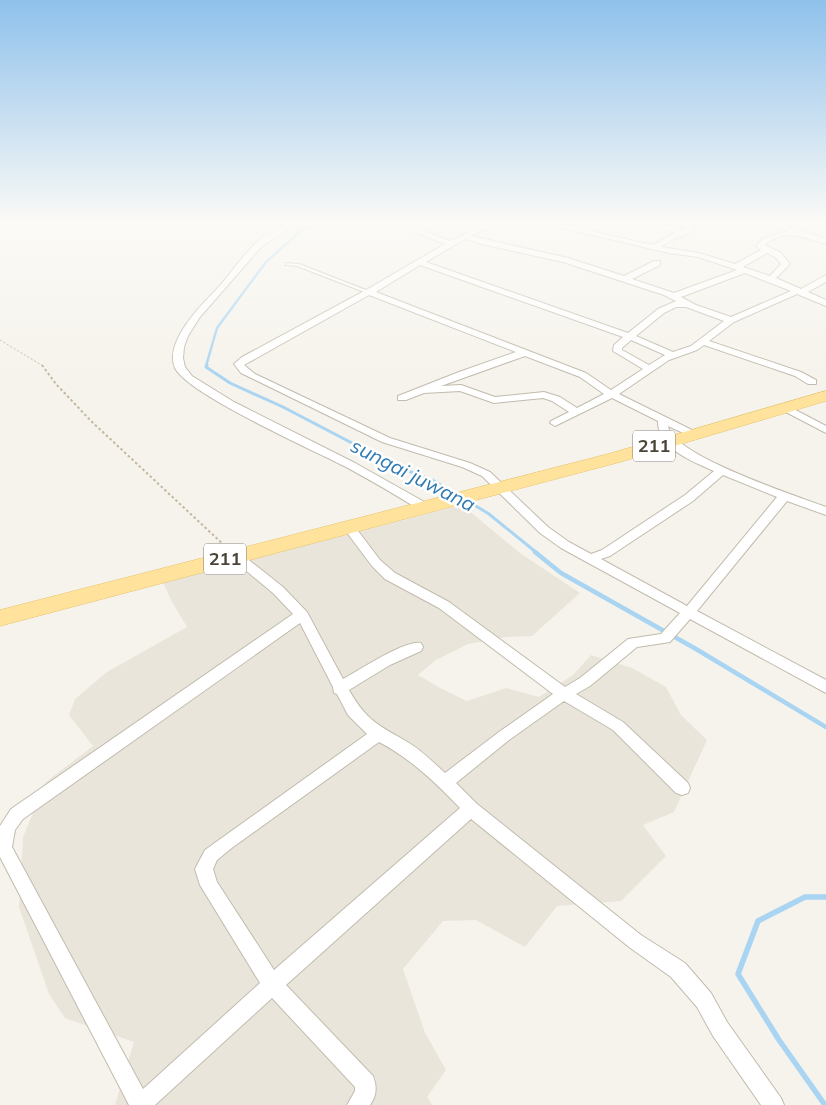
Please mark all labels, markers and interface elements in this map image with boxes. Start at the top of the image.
road number: 211 [633,431,675,462]
water label: sungai juwana [347,432,480,517]
road number: 211 [204,544,246,574]

